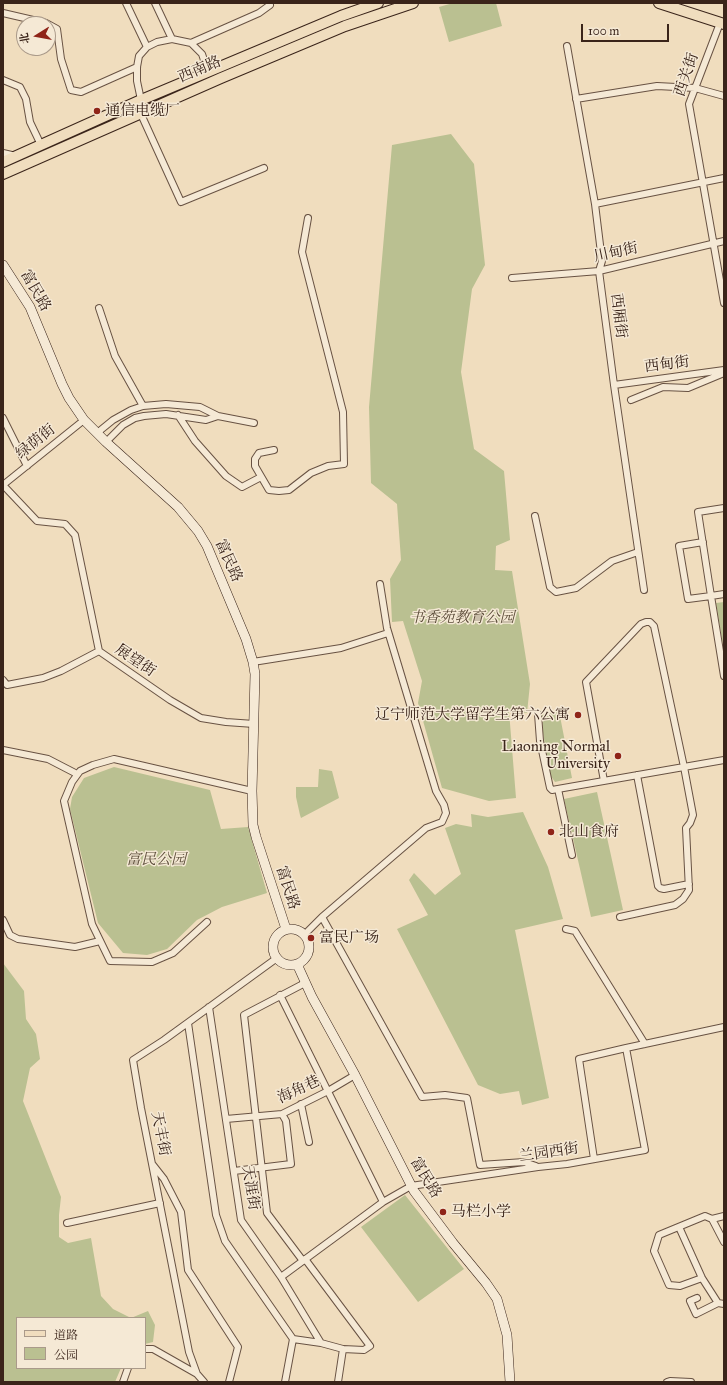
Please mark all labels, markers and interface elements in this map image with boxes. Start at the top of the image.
north arrow [16,16,56,56]
scale bar [583,16,671,42]
text: 100 m [588,24,619,38]
text: 北 [17,32,32,45]
street label: 西关街 [671,51,703,99]
street label: 西南路 [176,53,224,87]
place label: 通信电缆厂 [105,102,180,120]
marker: 通信电缆厂 [92,106,102,116]
street label: 川甸街 [592,240,640,266]
street label: 富民路 [16,267,54,315]
street label: 西厢街 [606,293,630,339]
street label: 西甸街 [644,353,690,377]
street label: 绿荫街 [13,421,59,463]
street label: 富民路 [211,537,245,585]
park label: 书香苑教育公园 [410,609,514,627]
street label: 展望街 [111,641,159,681]
place label: 辽宁师范大学留学生第六公寓 [375,706,570,724]
marker: 辽宁师范大学留学生第六公寓 [573,710,583,720]
place label: Liaoning Normal University [501,738,610,773]
marker: Liaoning Normal University [613,751,623,761]
place label: 北山食府 [559,823,619,841]
marker: 北山食府 [546,827,556,837]
park label: 富民公园 [126,851,186,869]
street label: 富民路 [271,864,303,912]
place label: 富民广场 [319,929,379,947]
marker: 富民广场 [306,933,316,943]
street label: 海角巷 [275,1072,323,1108]
street label: 天丰街 [147,1110,173,1158]
street label: 兰园西街 [518,1140,580,1166]
street label: 富民路 [406,1154,444,1202]
street label: 天涯街 [238,1164,262,1212]
place label: 马栏小学 [451,1203,511,1221]
marker: 马栏小学 [438,1207,448,1217]
legend [16,1317,146,1369]
text: 道路 [54,1328,78,1342]
text: 公园 [54,1348,78,1362]

